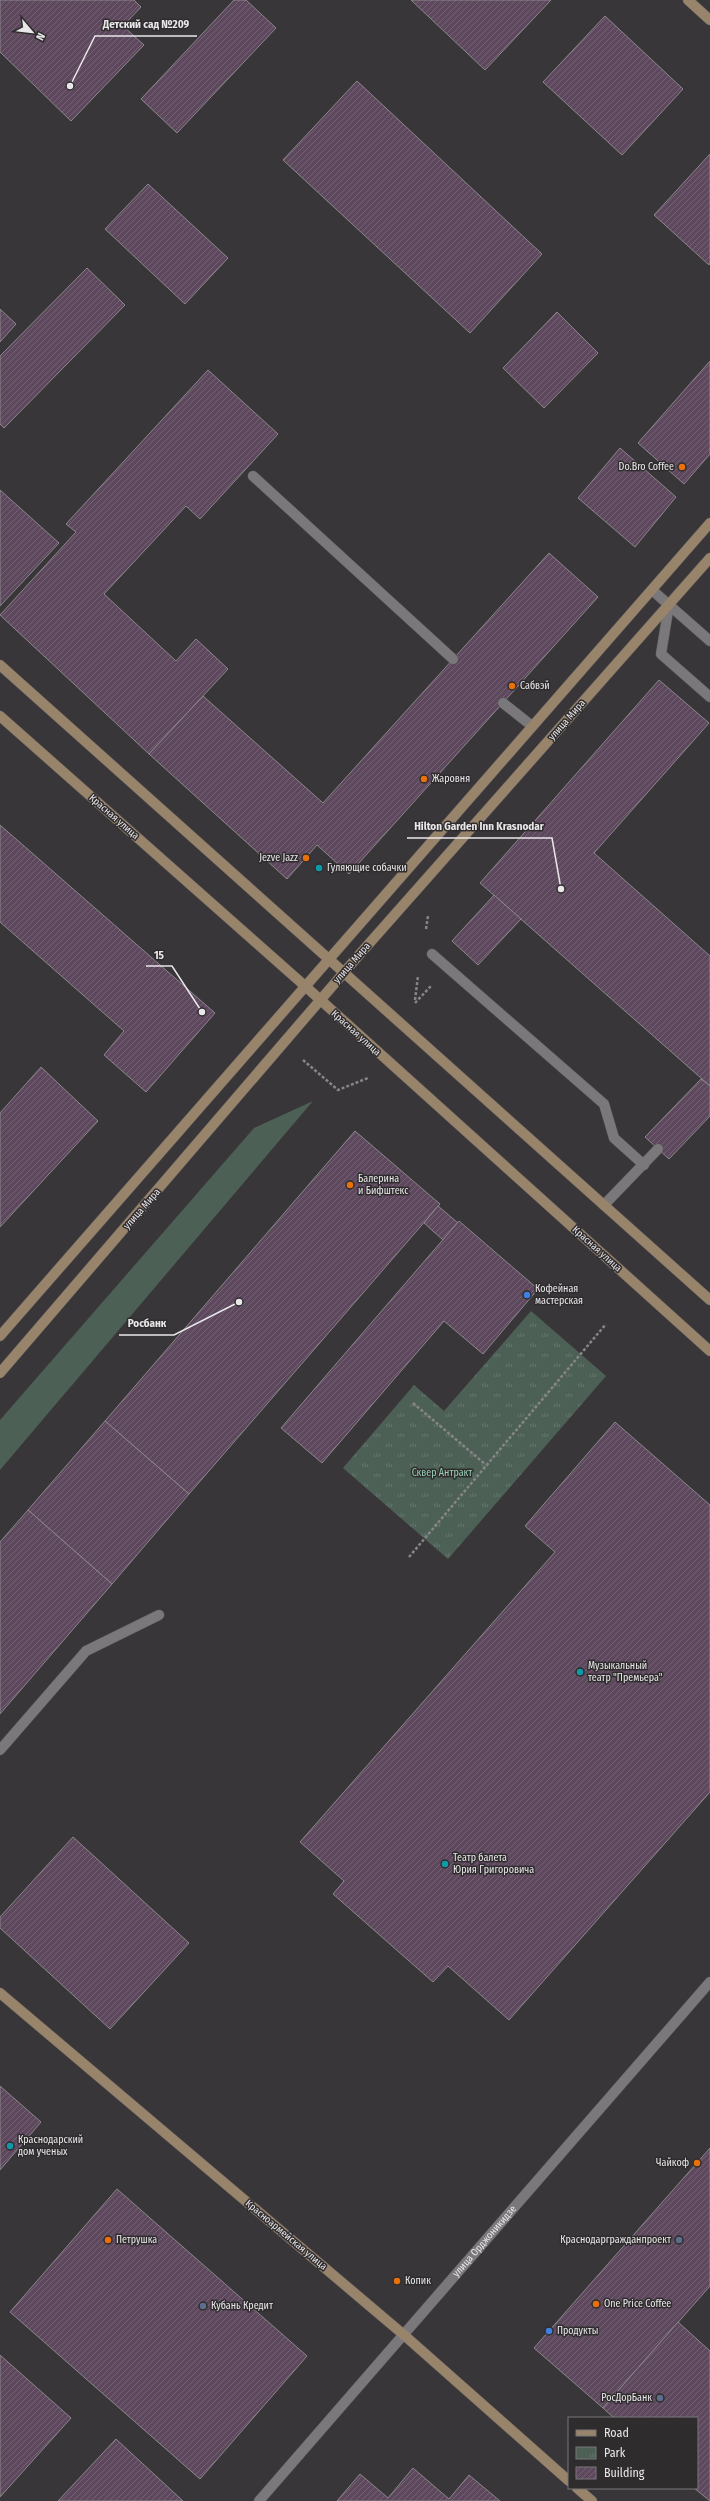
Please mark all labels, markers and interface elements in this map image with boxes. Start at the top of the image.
north arrow [12,12,52,52]
callout: Детский сад №209 [95,13,197,36]
text: Детский сад №209 [102,18,190,31]
text: N [33,30,48,42]
place label: Do.Bro Coffee [619,461,674,473]
marker: Do.Bro Coffee [677,462,687,472]
place label: Сабвэй [520,680,550,692]
marker: Сабвэй [507,681,517,691]
street label: улица Мира [546,697,588,743]
place label: Жаровня [432,773,470,785]
marker: Жаровня [419,774,429,784]
street label: Красная улица [87,792,142,842]
callout: Hilton Garden Inn Krasnodar [407,815,552,838]
text: Hilton Garden Inn Krasnodar [414,820,545,833]
place label: Jezve Jazz [259,852,298,864]
marker: Jezve Jazz [301,853,311,863]
place label: Гуляющие собачки [327,862,407,874]
marker: Гуляющие собачки [314,863,324,873]
street label: улица Мира [331,940,373,986]
callout: 15 [146,943,172,966]
text: 15 [154,949,165,962]
street label: Красная улица [329,1008,383,1058]
place label: Балерина и Бифштекс [358,1173,409,1197]
marker: Балерина и Бифштекс [345,1180,355,1190]
street label: улица Мира [121,1186,163,1232]
street label: Красная улица [570,1224,624,1274]
place label: Кофейная мастерская [535,1283,583,1307]
marker: Кофейная мастерская [522,1290,532,1300]
callout: Росбанк [119,1312,174,1335]
text: Росбанк [128,1317,167,1330]
park label: Сквер Антракт [412,1467,473,1479]
place label: Музыкальный театр "Премьера" [588,1660,663,1684]
marker: Музыкальный театр "Премьера" [575,1667,585,1677]
place label: Театр балета Юрия Григоровича [453,1852,534,1876]
marker: Театр балета Юрия Григоровича [440,1859,450,1869]
place label: Краснодарский дом ученых [18,2134,83,2158]
marker: Краснодарский дом ученых [5,2141,15,2151]
place label: Чайкоф [656,2157,689,2169]
marker: Чайкоф [692,2158,702,2168]
street label: Красноармейская улица [243,2197,329,2273]
street label: улица Орджоникидзе [450,2203,519,2280]
place label: Петрушка [116,2234,157,2246]
place label: Краснодаргражданпроект [560,2234,672,2246]
marker: Петрушка [103,2235,113,2245]
marker: Краснодаргражданпроект [674,2235,684,2245]
place label: Копик [405,2275,431,2287]
marker: Копик [392,2276,402,2286]
place label: One Price Coffee [604,2298,671,2310]
marker: One Price Coffee [591,2299,601,2309]
place label: Кубань Кредит [211,2300,274,2312]
marker: Кубань Кредит [198,2301,208,2311]
place label: Продукты [557,2325,598,2337]
marker: Продукты [544,2326,554,2336]
place label: РосДорБанк [601,2392,652,2404]
marker: РосДорБанк [655,2393,665,2403]
legend [568,2417,698,2489]
text: Road [604,2426,629,2440]
text: Park [604,2446,626,2460]
text: Building [604,2466,645,2480]

